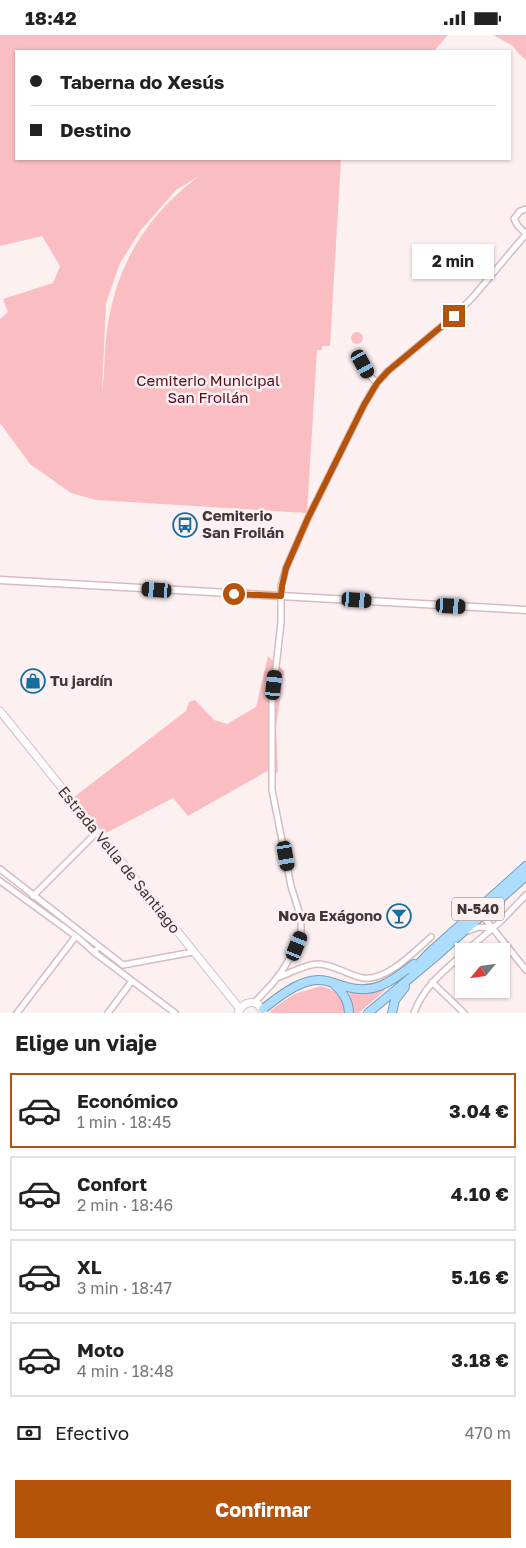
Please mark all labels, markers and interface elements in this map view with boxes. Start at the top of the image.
text: 18:42 [25,6,77,29]
text: Taberna do Xesús [60,70,224,93]
text: Destino [60,118,131,141]
callout: 2 min [413,243,495,279]
text: 2 min [432,251,474,271]
route end [443,305,465,327]
car [349,347,376,381]
park label: Cemiterio Municipal San Froilán [136,371,280,406]
place label: Cemiterio San Froilán [202,506,284,541]
bus stop icon: Cemiterio San Froilán [172,512,198,538]
car [141,581,172,599]
route start [223,583,245,605]
car [341,591,372,609]
car [435,598,466,614]
shop icon: Tu jardín [20,668,46,694]
car [264,669,283,701]
place label: Tu jardín [50,671,113,689]
street label: Estrada Vella de Santiago [55,782,185,937]
car [276,840,295,872]
road number: N-540 [452,897,504,921]
bar icon: Nova Exágono [386,903,412,929]
place label: Nova Exágono [278,906,382,924]
car [284,929,309,963]
north arrow [455,943,510,997]
map controls [455,943,510,998]
text: Elige un viaje [15,1029,157,1056]
icon: car [17,1088,62,1133]
text: Económico [77,1089,178,1112]
text: 3.04 € [449,1099,509,1122]
text: 1 min · 18:45 [77,1112,171,1132]
icon: car [17,1171,62,1216]
text: Confort [77,1172,147,1195]
text: 4.10 € [451,1182,509,1205]
text: 2 min · 18:46 [77,1195,173,1215]
icon: car [17,1254,62,1299]
text: XL [77,1255,102,1278]
text: 5.16 € [451,1265,509,1288]
text: 3 min · 18:47 [77,1278,172,1298]
icon: car [17,1337,62,1382]
text: Moto [77,1338,124,1361]
text: 3.18 € [451,1348,509,1371]
text: 4 min · 18:48 [77,1361,174,1381]
icon: cash [15,1419,43,1447]
text: Efectivo [55,1421,129,1444]
text: 470 m [465,1423,511,1443]
button: Confirmar [15,1480,511,1538]

